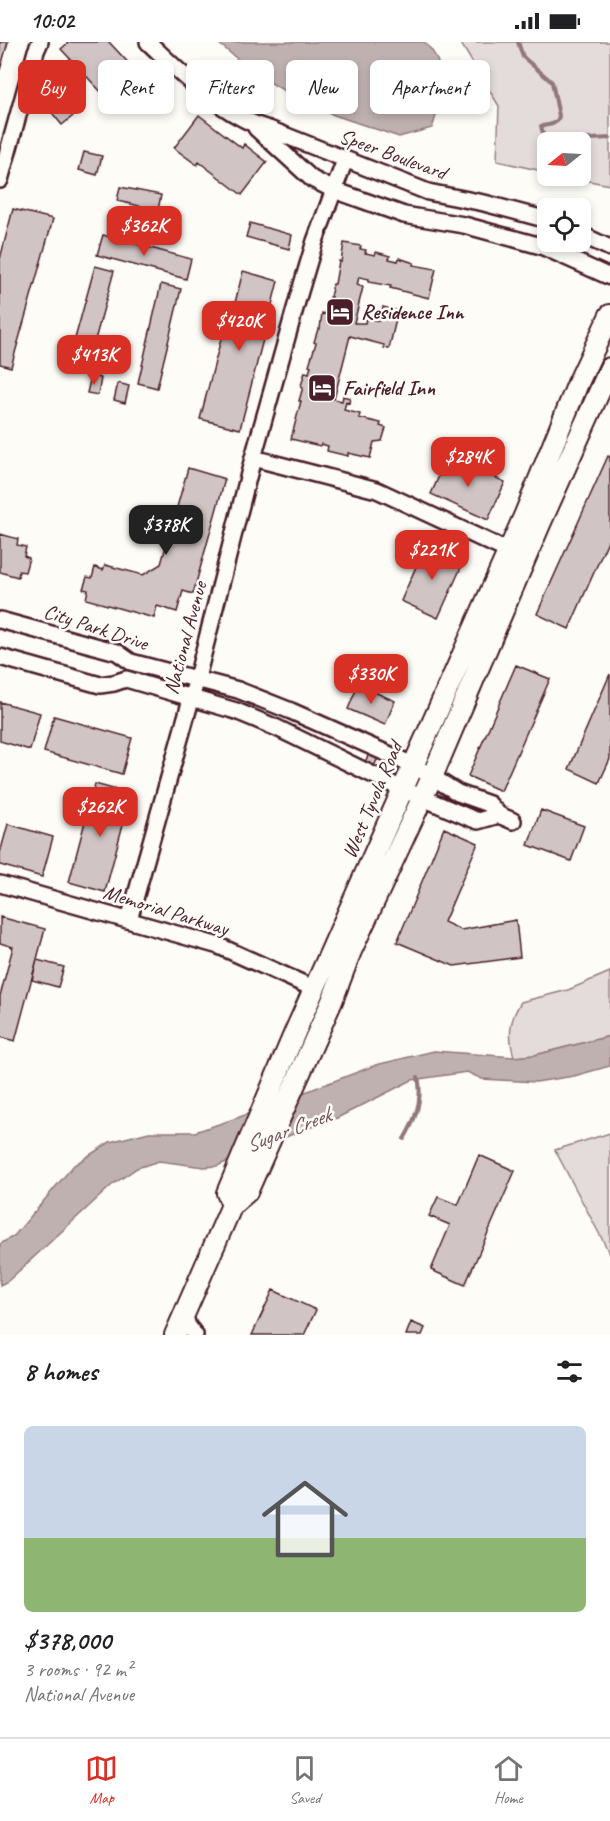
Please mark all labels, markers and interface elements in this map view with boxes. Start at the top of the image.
text: 10:02 [30,7,74,35]
chip: Buy [18,60,86,114]
chip: Rent [98,60,174,114]
chip: Filters [186,60,274,114]
chip: New [286,60,358,114]
chip: Apartment [370,60,490,114]
street label: Speer Boulevard [336,123,453,186]
north arrow [537,132,591,186]
map controls [537,132,591,252]
button: locate [537,198,591,252]
pin: $362K [102,206,186,257]
text: $362K [121,213,167,238]
hotel icon: Residence Inn [324,296,356,328]
place label: Residence Inn [361,299,465,325]
pin: $420K [197,301,281,352]
text: $420K [216,308,262,333]
pin: $413K [52,335,136,386]
text: $413K [71,342,117,367]
hotel icon: Fairfield Inn [306,372,338,404]
place label: Fairfield Inn [343,375,435,401]
pin: $284K [426,437,510,488]
text: $284K [445,444,491,469]
pin: $378K [124,505,208,556]
text: $378K [143,512,189,537]
pin: $221K [390,530,474,581]
text: $221K [409,537,455,562]
street label: National Avenue [157,577,213,697]
street label: City Park Drive [41,598,153,657]
pin: $330K [329,654,413,705]
text: $330K [348,661,394,686]
street label: West Tyvola Road [336,735,409,862]
pin: $262K [58,787,142,838]
text: $262K [77,794,123,819]
street label: Memorial Parkway [100,879,233,942]
water label: Sugar Creek [241,1100,338,1159]
text: 8 homes [24,1355,97,1388]
icon: filters [553,1355,586,1388]
icon: home [251,1465,359,1573]
text: $378,000 [24,1624,111,1657]
text: 3 rooms · 92 m² [24,1657,132,1682]
text: National Avenue [24,1682,134,1707]
tab: Map [85,1752,118,1808]
tab: Saved [288,1752,321,1808]
tab: Home [492,1752,525,1808]

